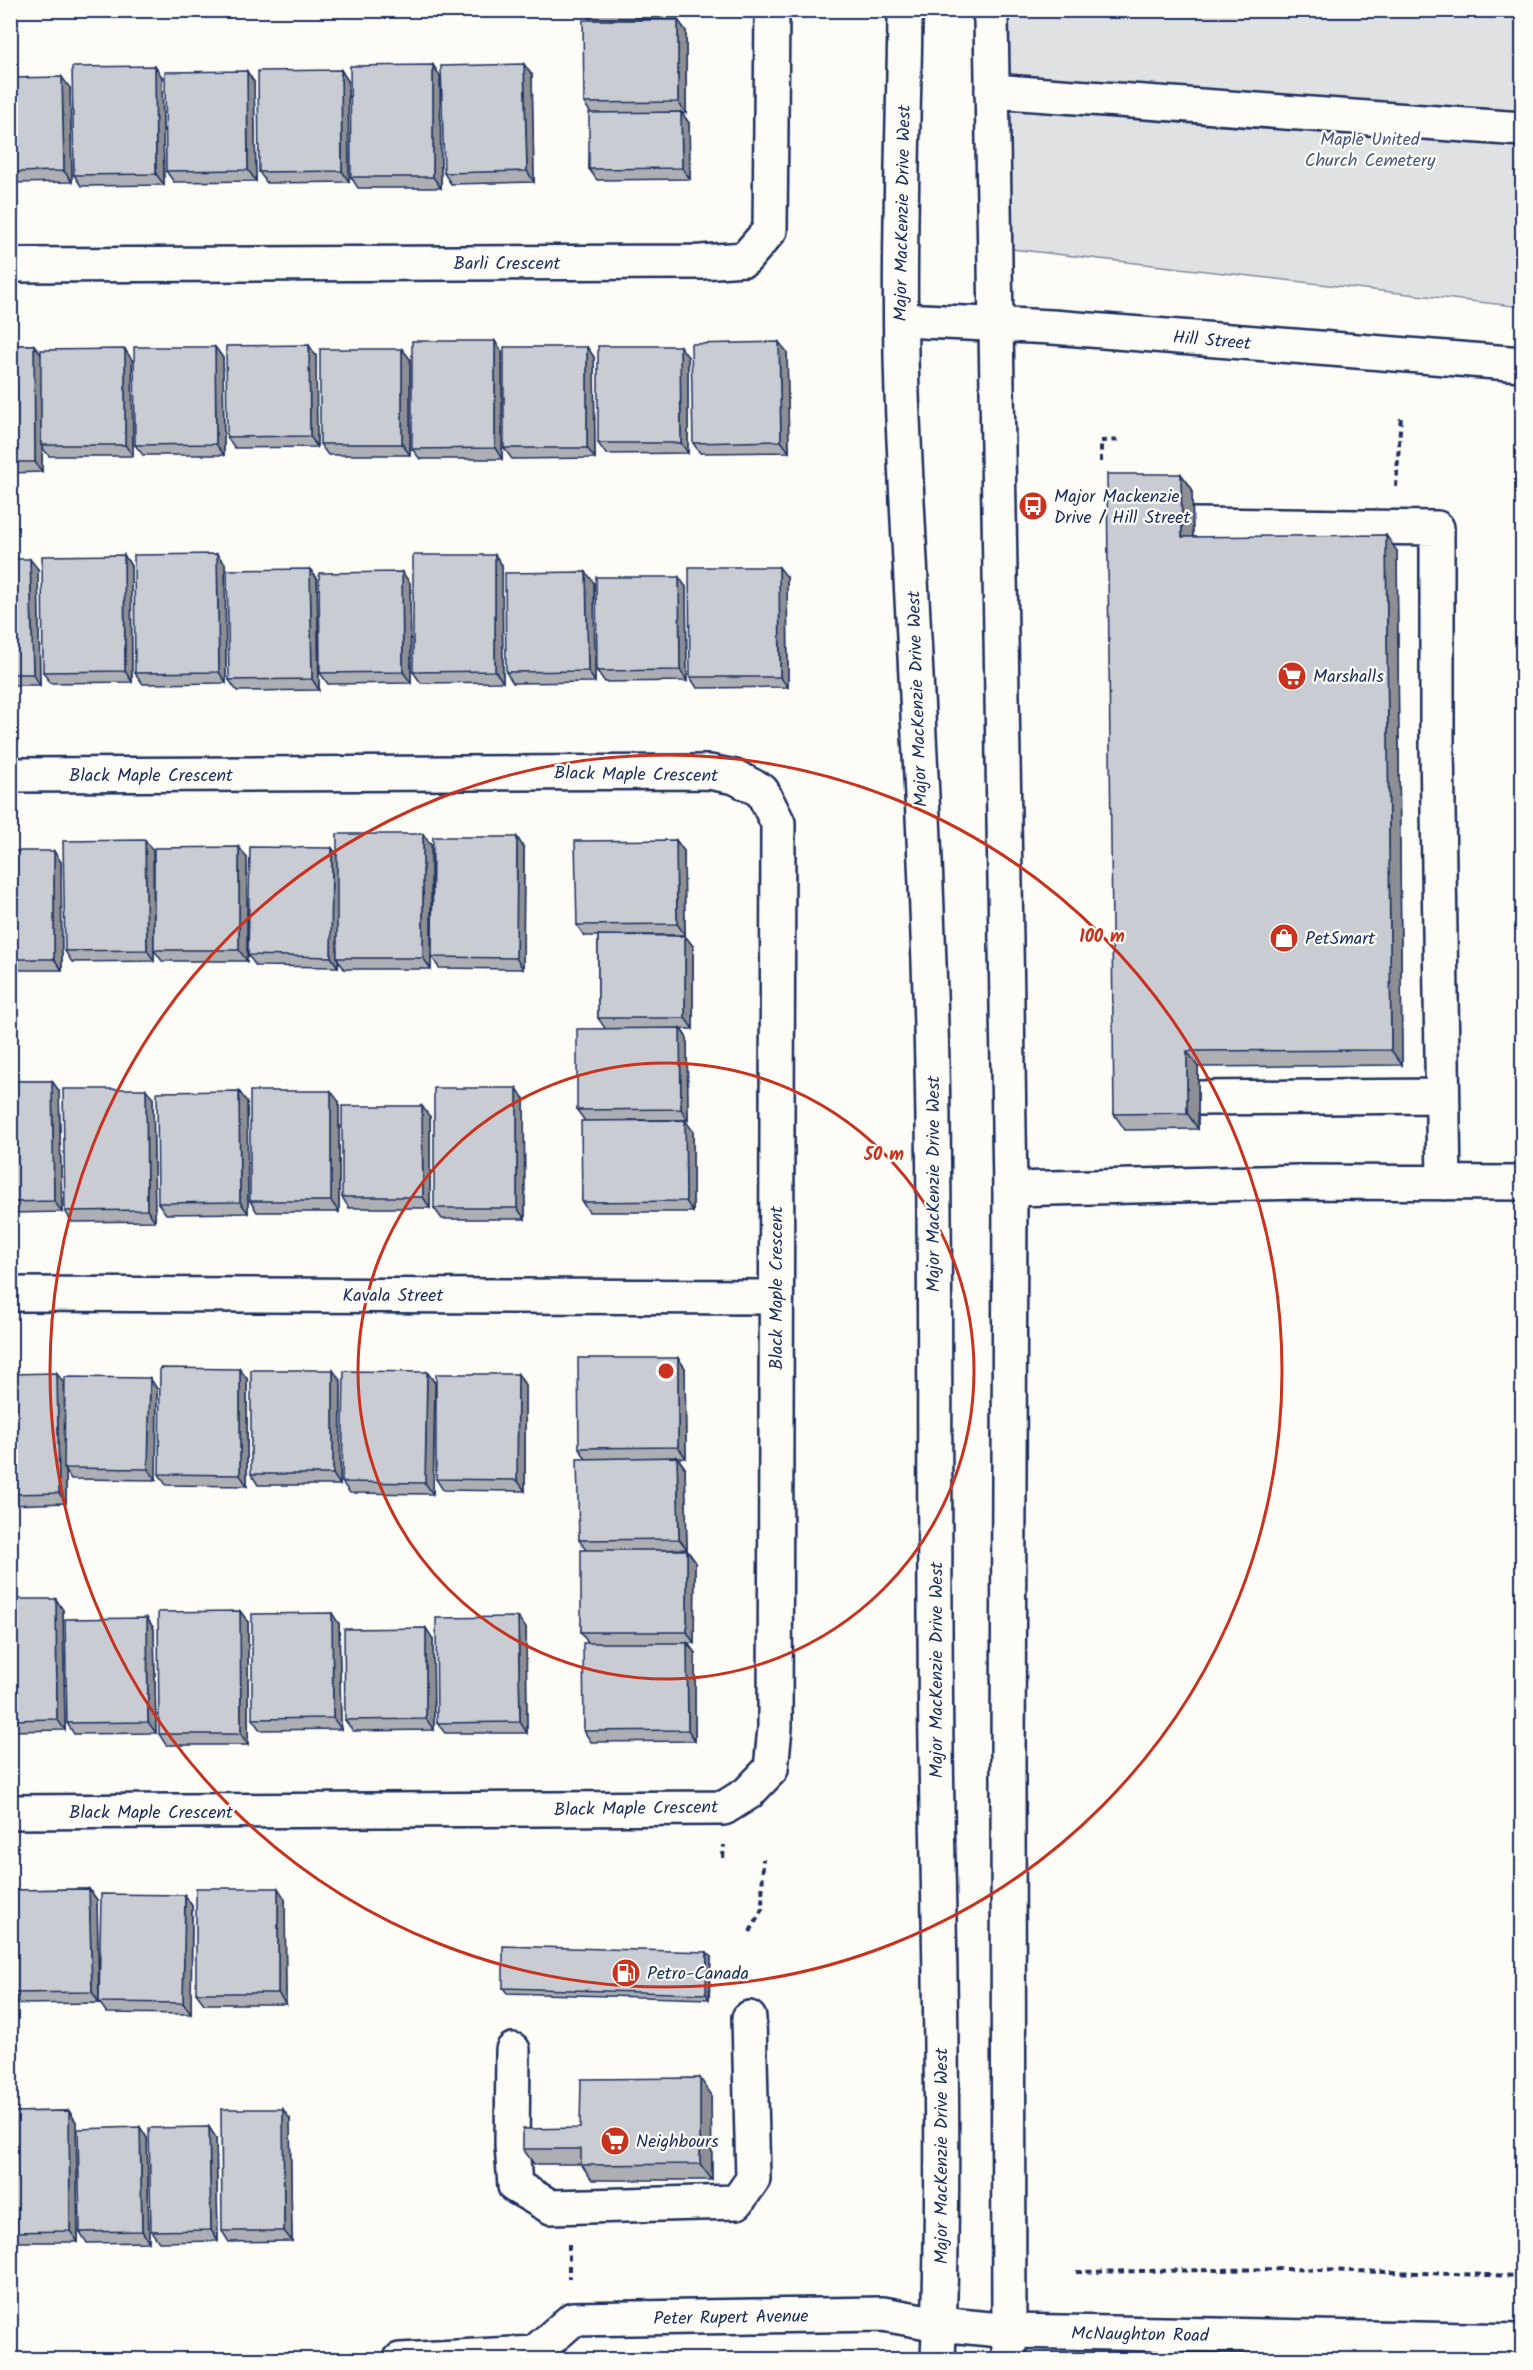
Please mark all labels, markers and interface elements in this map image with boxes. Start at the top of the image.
street label: Major MacKenzie Drive West [887,103,920,322]
park label: Maple United Church Cemetery [1305,126,1436,176]
street label: Barli Crescent [454,250,562,279]
street label: Hill Street [1172,324,1253,359]
place label: Major Mackenzie Drive / Hill Street [1054,483,1191,533]
bus stop icon: Major Mackenzie Drive / Hill Street [1017,490,1049,522]
street label: Major MacKenzie Drive West [900,589,937,808]
supermarket icon: Marshalls [1276,660,1308,692]
place label: Marshalls [1313,663,1384,692]
street label: Black Maple Crescent [554,760,719,791]
street label: Black Maple Crescent [69,762,234,791]
shop icon: PetSmart [1268,922,1300,954]
text: 100 m [1079,923,1125,952]
place label: PetSmart [1305,925,1376,954]
street label: Major MacKenzie Drive West [920,1075,949,1292]
text: 50 m [863,1141,904,1170]
street label: Black Maple Crescent [763,1205,792,1370]
street label: Kavala Street [343,1282,444,1311]
centre of rings [656,1361,676,1381]
street label: Major MacKenzie Drive West [923,1561,952,1778]
street label: Black Maple Crescent [554,1794,719,1825]
street label: Black Maple Crescent [69,1799,234,1828]
fuel station icon: Petro-Canada [610,1957,642,1989]
place label: Petro-Canada [647,1960,749,1989]
street label: Major MacKenzie Drive West [928,2047,957,2264]
supermarket icon: Neighbours [599,2125,631,2157]
place label: Neighbours [636,2128,719,2157]
street label: Peter Rupert Avenue [653,2303,809,2334]
street label: McNaughton Road [1071,2320,1210,2351]

